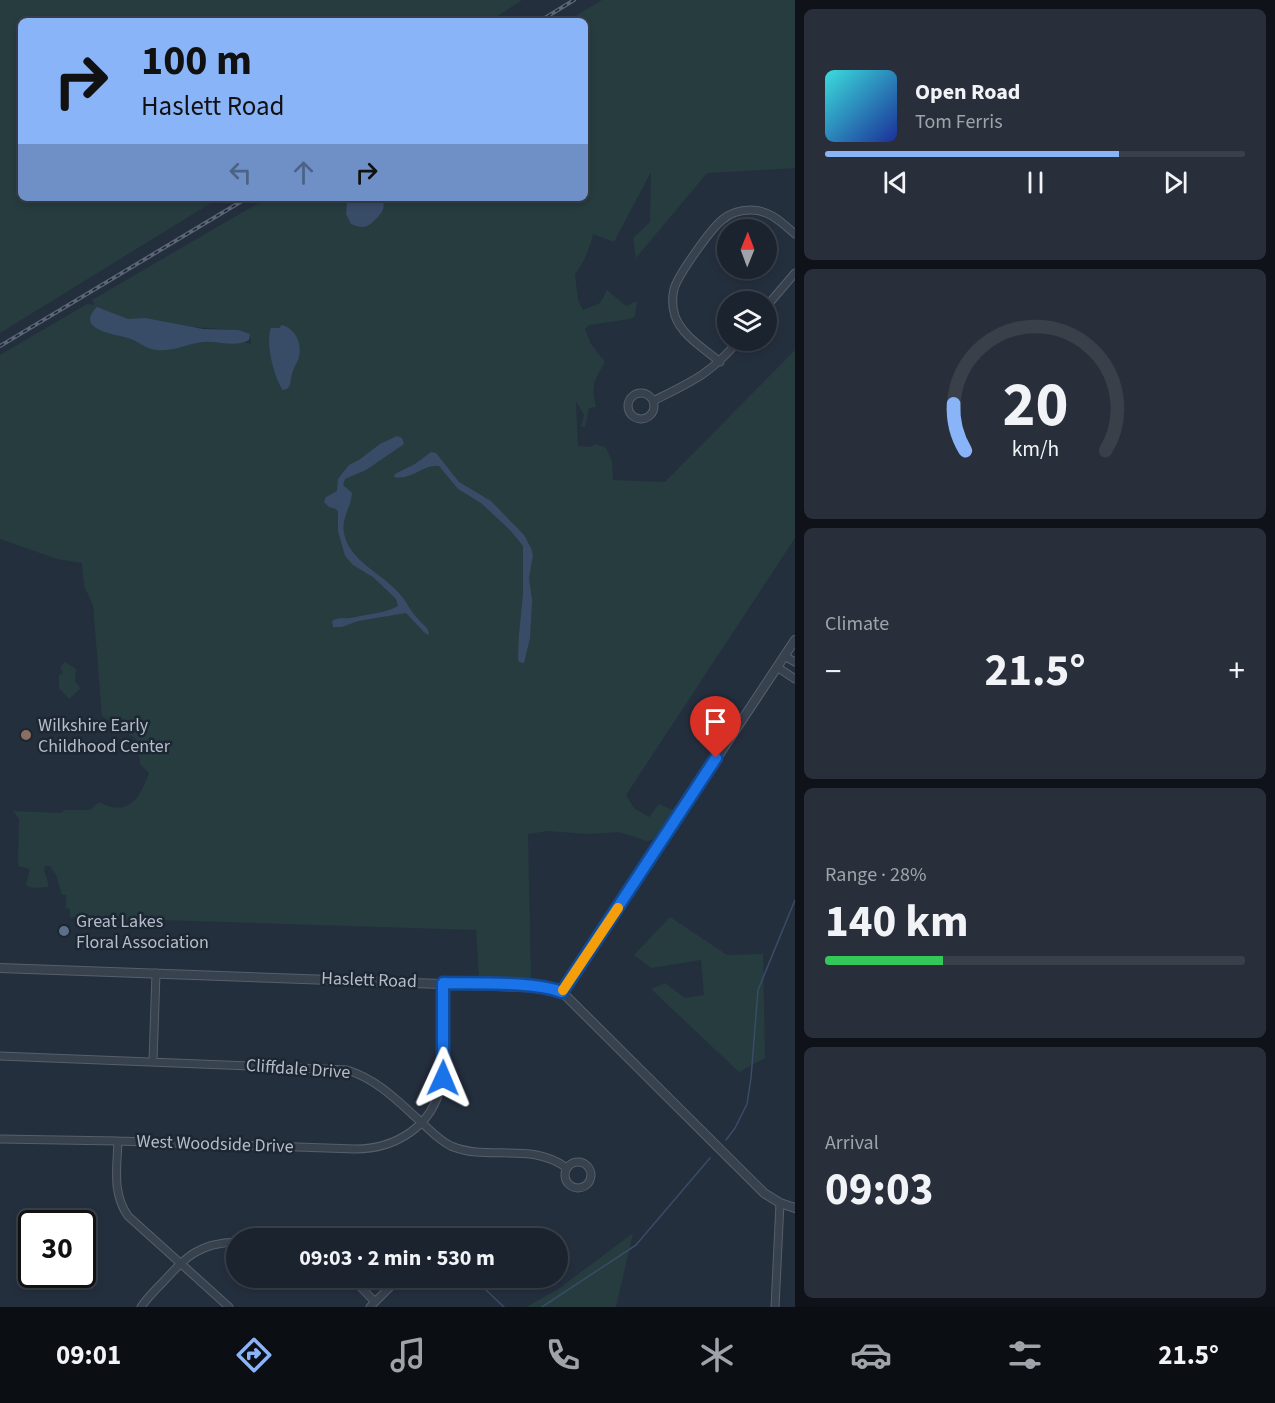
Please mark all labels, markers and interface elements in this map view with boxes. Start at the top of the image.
text: 100 m [141,31,252,91]
icon: right [42,42,120,120]
text: Open Road [915,76,1020,108]
text: Haslett Road [141,87,285,126]
text: Tom Ferris [915,108,1003,136]
icon: left [224,156,257,189]
icon: ahead [287,156,320,189]
icon: right [350,156,383,189]
icon: previous [879,166,912,199]
icon: pause [1019,166,1052,199]
icon: next [1159,166,1192,199]
north arrow [717,219,777,279]
map controls [717,219,777,351]
button: layers [717,291,777,351]
text: 20 [1002,361,1068,450]
text: km/h [1011,434,1059,465]
text: Climate [825,610,889,638]
text: 21.5° [984,639,1086,703]
text: − [825,648,841,695]
text: + [1229,648,1245,695]
pin [690,696,741,758]
icon: arrive [699,705,732,738]
place label: Wilkshire Early Childhood Center [38,713,171,759]
marker: Wilkshire Early Childhood Center [19,728,33,742]
text: Range · 28% [825,861,926,889]
text: 140 km [825,890,969,954]
place label: Great Lakes Floral Association [76,909,209,955]
marker: Great Lakes Floral Association [57,924,71,938]
street label: Haslett Road [321,966,417,994]
position arrow [411,1046,475,1110]
street label: Cliffdale Drive [245,1053,351,1085]
street label: West Woodside Drive [136,1129,294,1159]
text: Arrival [825,1129,879,1157]
text: 09:03 [825,1158,934,1222]
speed limit sign: 30 [18,1210,96,1288]
text: 09:03 · 2 min · 530 m [299,1242,495,1274]
icon: directions [233,1334,275,1376]
icon: music [387,1334,429,1376]
icon: phone [542,1334,584,1376]
icon: climate [696,1334,738,1376]
icon: car [850,1334,892,1376]
icon: filters [1004,1334,1046,1376]
text: 09:01 [56,1336,121,1375]
text: 21.5° [1158,1336,1219,1375]

